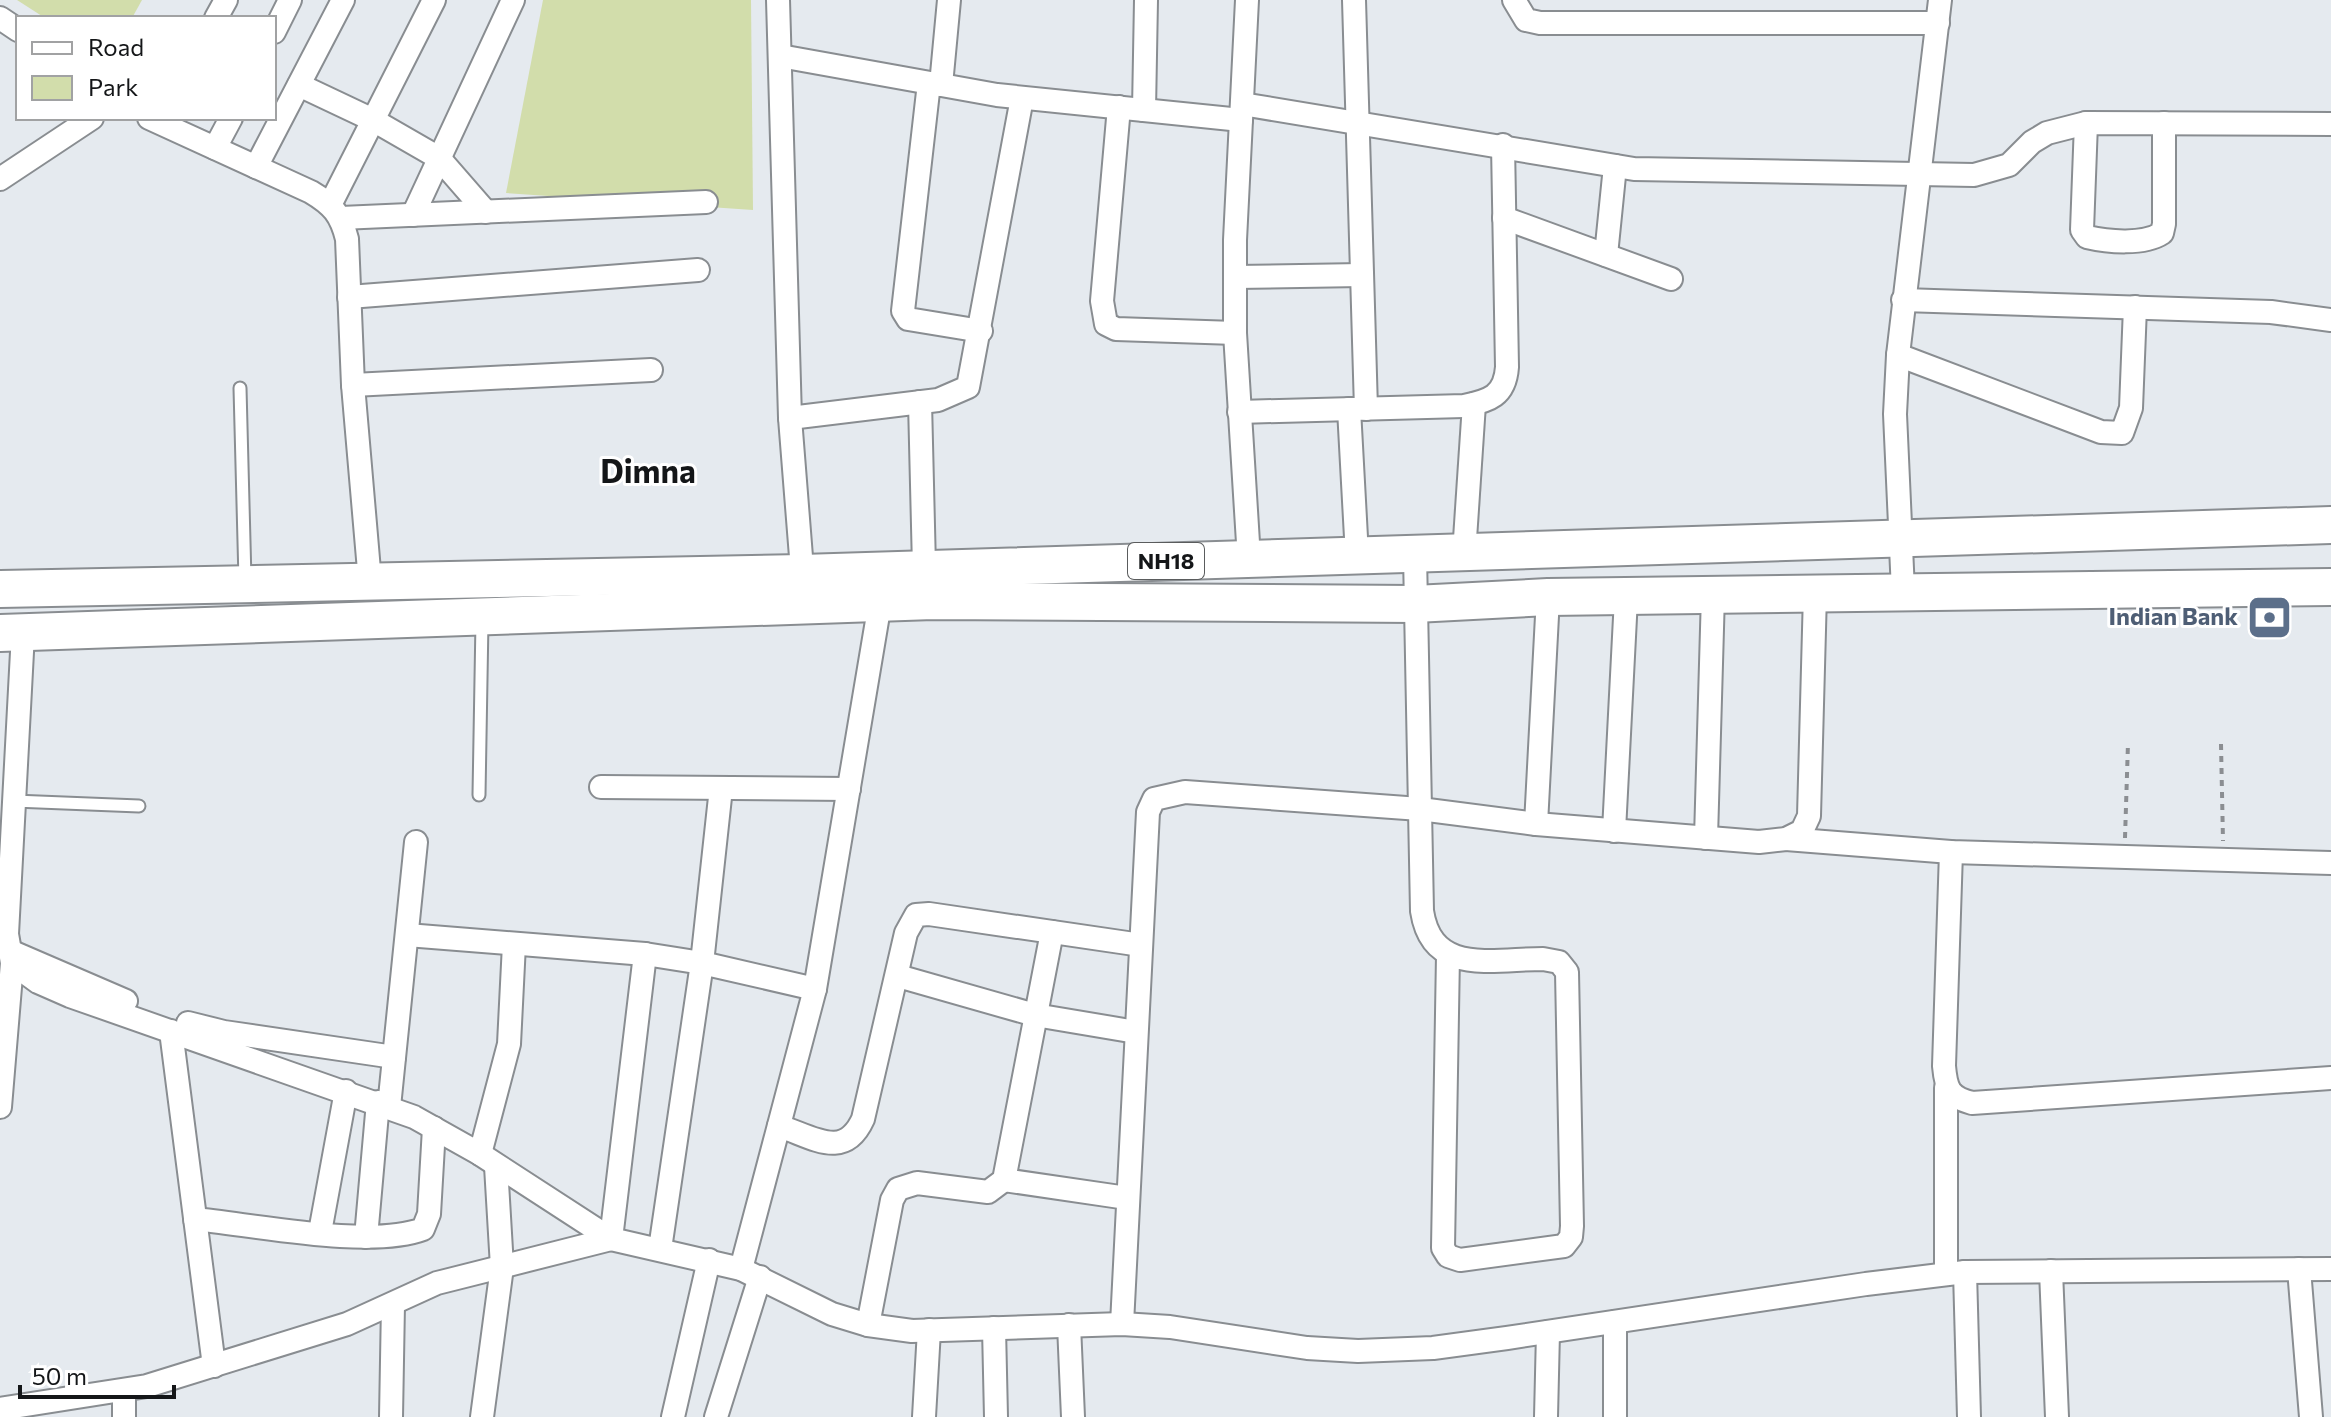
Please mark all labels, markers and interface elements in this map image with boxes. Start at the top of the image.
legend [16,16,276,120]
text: Road [88,32,144,61]
text: Park [88,72,138,101]
district label: Dimna [600,450,696,490]
road number: NH18 [1128,543,1204,579]
bank icon: Indian Bank [2245,593,2293,641]
place label: Indian Bank [2109,601,2238,630]
scale bar [20,1349,174,1399]
text: 50 m [32,1361,87,1390]

